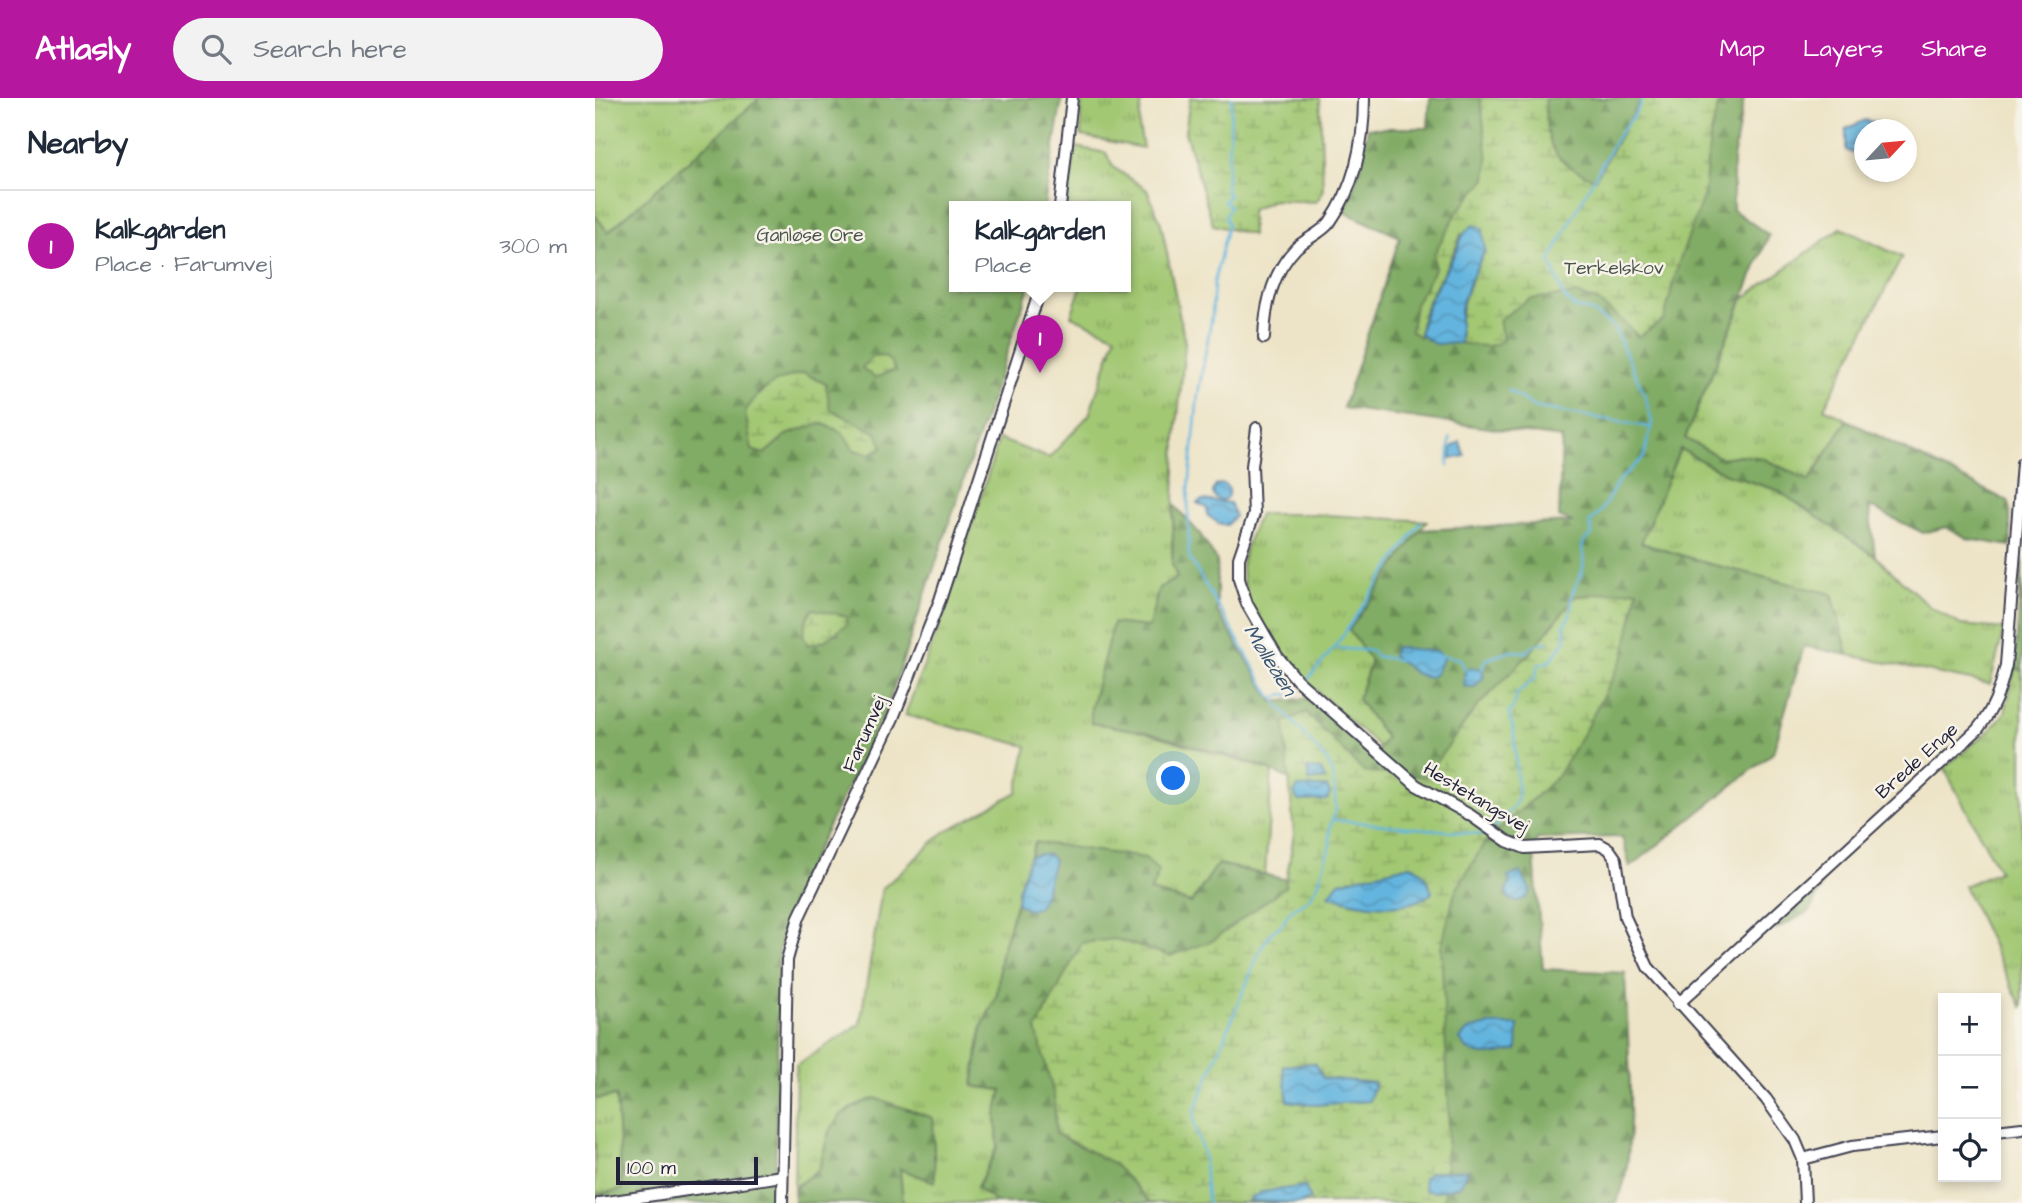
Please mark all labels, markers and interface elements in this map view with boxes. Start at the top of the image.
search box [173,18,663,81]
text: Atlasly [35,26,131,72]
icon: search [197,30,235,68]
text: Search here [253,31,407,67]
text: Map [1720,32,1765,66]
text: Layers [1803,32,1883,66]
text: Share [1921,32,1987,66]
north arrow [1854,119,1917,182]
text: Nearby [28,123,128,165]
popup [949,201,1131,292]
text: Kalkgården [95,212,225,248]
text: Kalkgården [975,213,1105,249]
park label: Ganløse Ore [757,222,863,249]
text: 1 [50,230,52,262]
text: 300 m [499,230,567,262]
text: Place · Farumvej [95,248,272,280]
text: Place [975,249,1032,281]
park label: Terkelskov [1564,255,1664,282]
pin: 1 [1017,315,1063,373]
water label: Mølleåen [1237,619,1304,703]
street label: Farumvej [836,691,894,777]
street label: Brede Enge [1870,717,1965,806]
street label: Hestetangsvej [1418,756,1534,841]
your location [1156,761,1190,795]
map controls [1938,993,2001,1182]
button: + [1938,993,2001,1056]
button: − [1938,1056,2001,1119]
button: locate [1938,1119,2001,1182]
scale bar [616,1154,758,1186]
text: 100 m [627,1155,676,1182]

